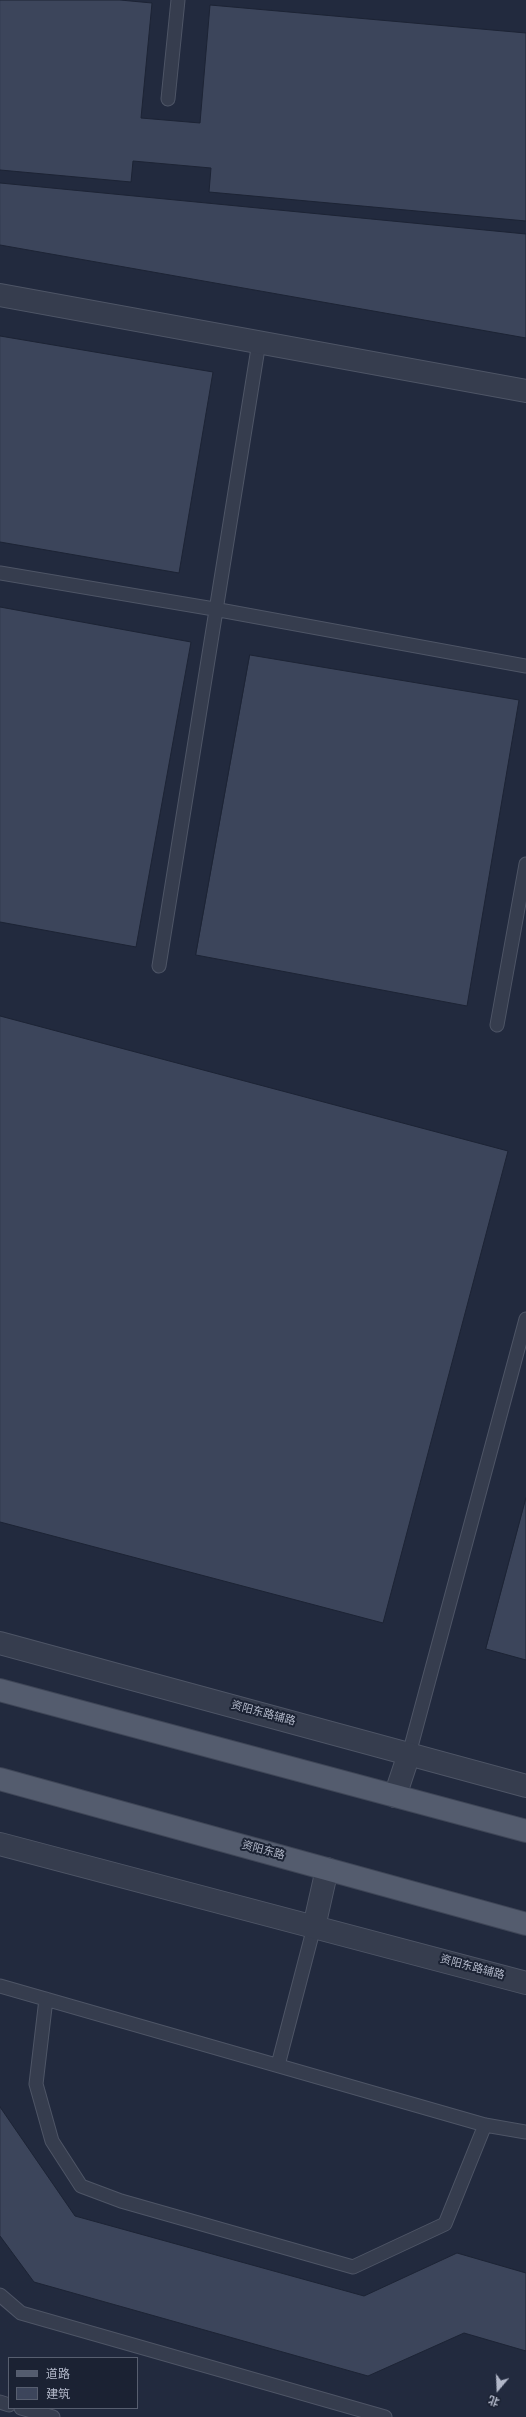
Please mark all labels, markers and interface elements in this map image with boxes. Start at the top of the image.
street label: 资阳东路辅路 [229,1699,297,1729]
street label: 资阳东路 [240,1839,286,1863]
street label: 资阳东路辅路 [438,1953,506,1983]
legend [8,2357,138,2409]
text: 道路 [46,2366,70,2383]
north arrow [478,2369,518,2409]
text: 建筑 [46,2386,70,2403]
text: 北 [486,2392,502,2410]

